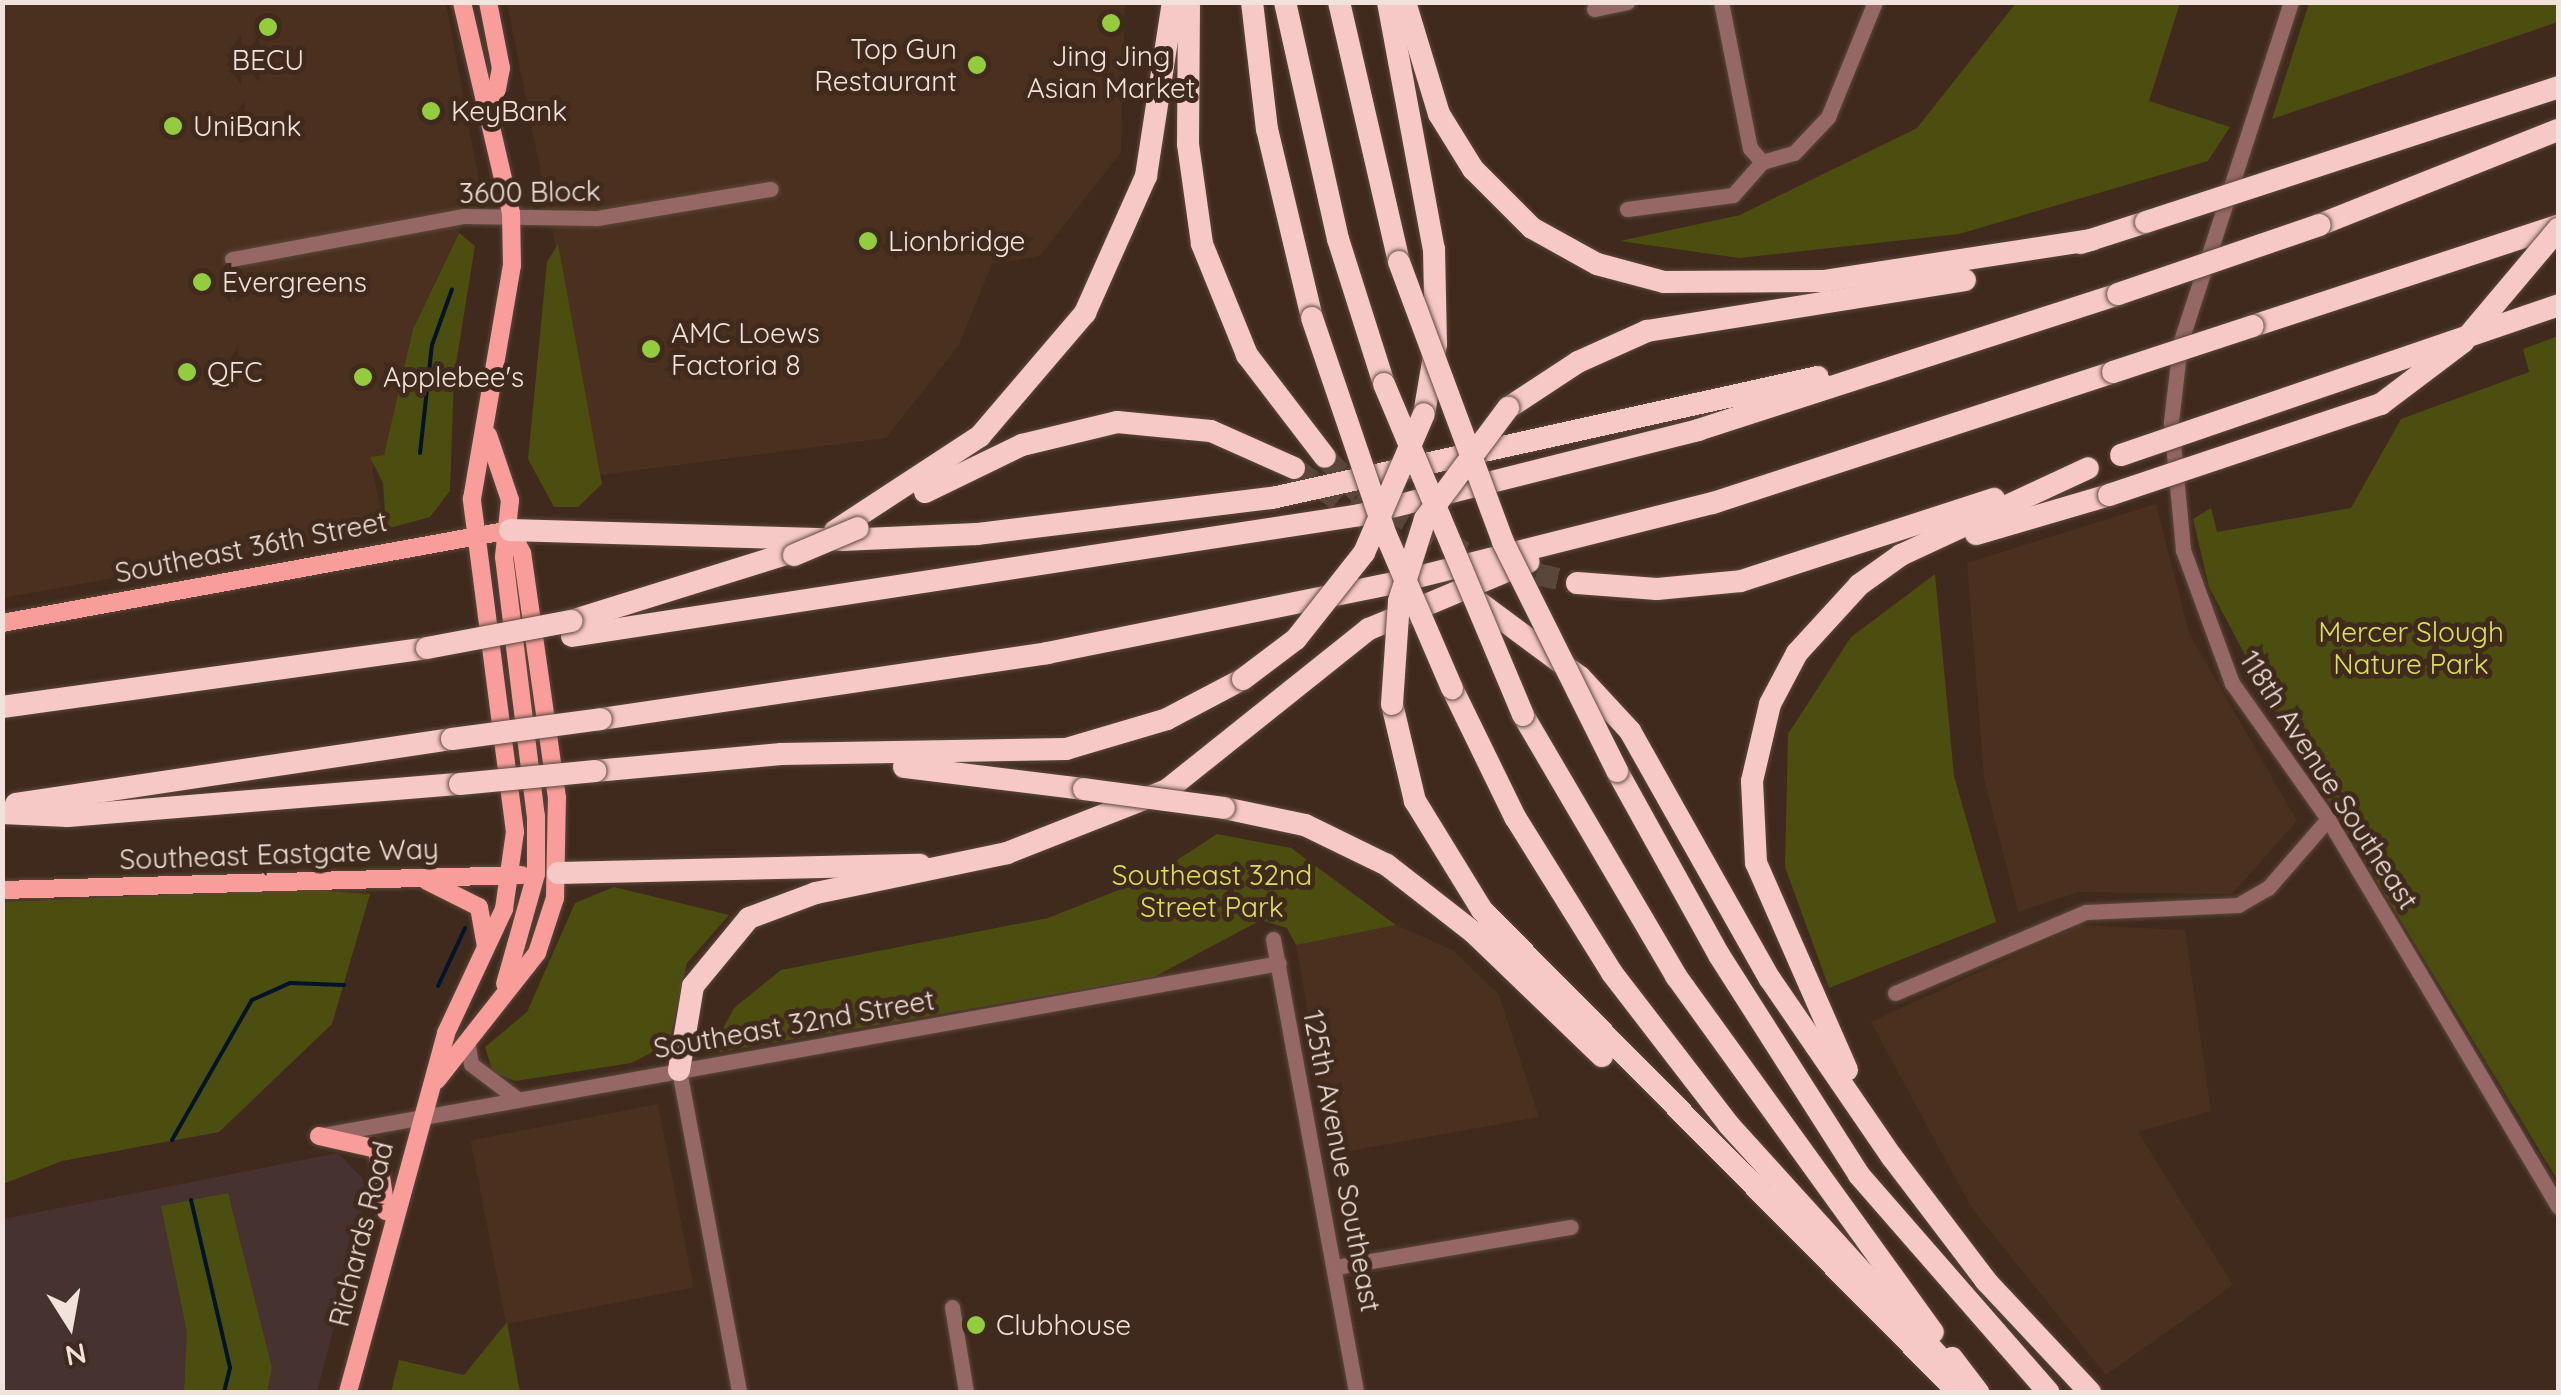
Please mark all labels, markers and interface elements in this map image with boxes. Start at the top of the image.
marker: Jing Jing Asian Market [1100,12,1122,34]
marker: BECU [257,16,279,38]
place label: Top Gun Restaurant [814,32,957,98]
place label: Jing Jing Asian Market [1027,39,1195,105]
place label: BECU [232,43,304,77]
marker: Top Gun Restaurant [966,54,988,76]
place label: KeyBank [451,94,567,128]
marker: KeyBank [420,100,442,122]
place label: UniBank [193,109,301,143]
marker: UniBank [162,115,184,137]
street label: 3600 Block [459,174,601,210]
place label: Lionbridge [888,224,1025,258]
marker: Lionbridge [857,230,879,252]
place label: Evergreens [222,265,367,299]
marker: Evergreens [191,271,213,293]
place label: AMC Loews Factoria 8 [671,316,820,382]
marker: AMC Loews Factoria 8 [640,338,662,360]
place label: QFC [207,355,263,389]
place label: Applebee's [383,360,524,394]
marker: QFC [176,361,198,383]
marker: Applebee's [352,366,374,388]
street label: Southeast 36th Street [112,504,390,590]
park label: Mercer Slough Nature Park [2318,615,2504,681]
street label: 118th Avenue Southeast [2233,644,2425,916]
street label: Southeast Eastgate Way [119,832,439,876]
park label: Southeast 32nd Street Park [1112,858,1312,924]
street label: Southeast 32nd Street [651,983,937,1065]
street label: 125th Avenue Southeast [1296,1007,1388,1315]
street label: Richards Road [322,1138,400,1330]
north arrow [20,1275,120,1375]
place label: Clubhouse [996,1308,1131,1342]
marker: Clubhouse [965,1314,987,1336]
text: N [62,1336,89,1374]

